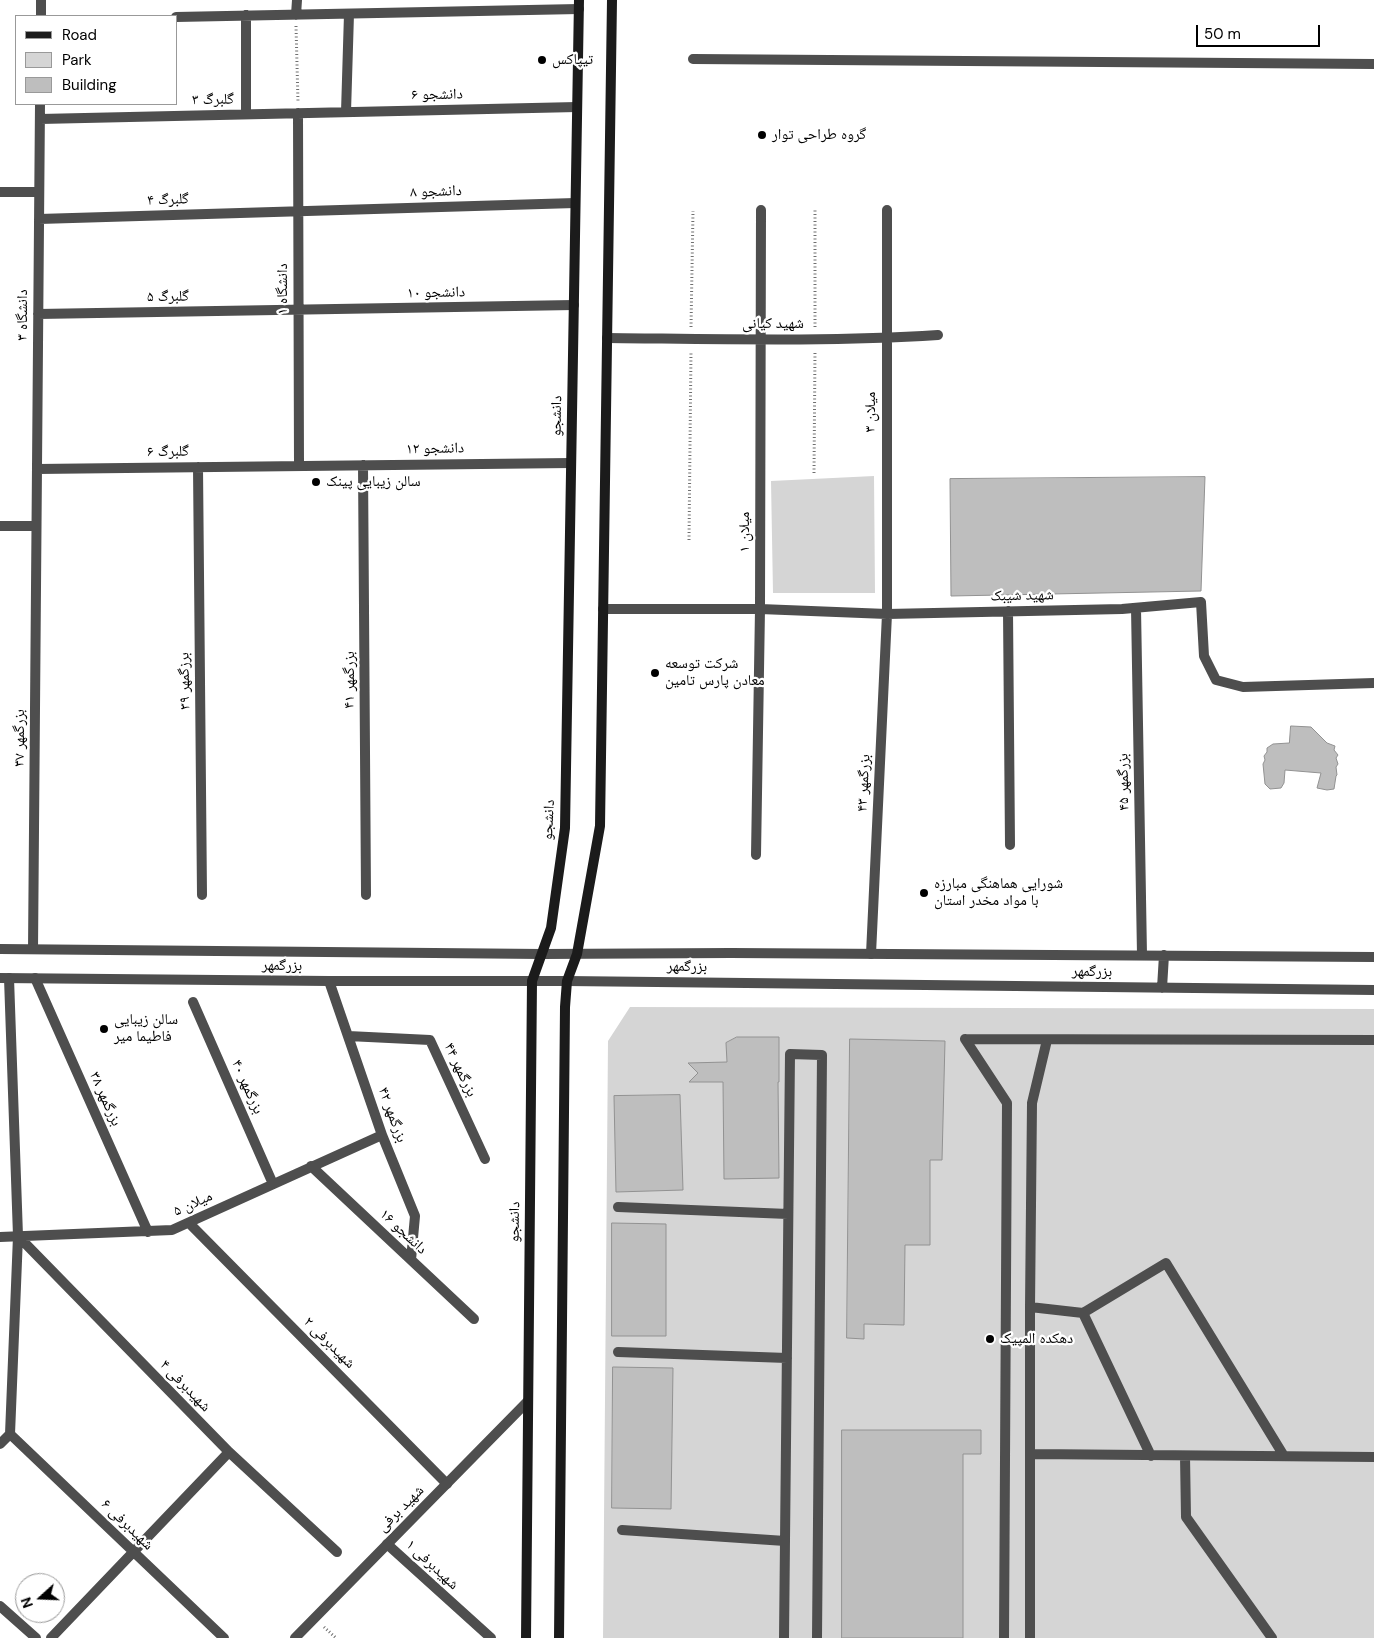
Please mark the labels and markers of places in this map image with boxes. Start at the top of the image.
place label: تیپاکس [552,51,593,69]
marker: تیپاکس [536,54,548,66]
place label: گروه طراحی توار [772,126,866,144]
marker: گروه طراحی توار [756,129,768,141]
place label: سالن زیبایی پینک [326,473,421,491]
marker: سالن زیبایی پینک [310,476,322,488]
place label: شرکت توسعه معادن پارس تامین [665,655,765,690]
marker: شرکت توسعه معادن پارس تامین [649,667,661,679]
place label: شورایی هماهنگی مبارزه با مواد مخدر استان [934,875,1063,910]
marker: شورایی هماهنگی مبارزه با مواد مخدر استان [918,887,930,899]
place label: سالن زیبایی فاطیما میر [114,1011,178,1046]
marker: سالن زیبایی فاطیما میر [98,1023,110,1035]
place label: دهکده المپیک [1000,1330,1073,1348]
marker: دهکده المپیک [984,1333,996,1345]

